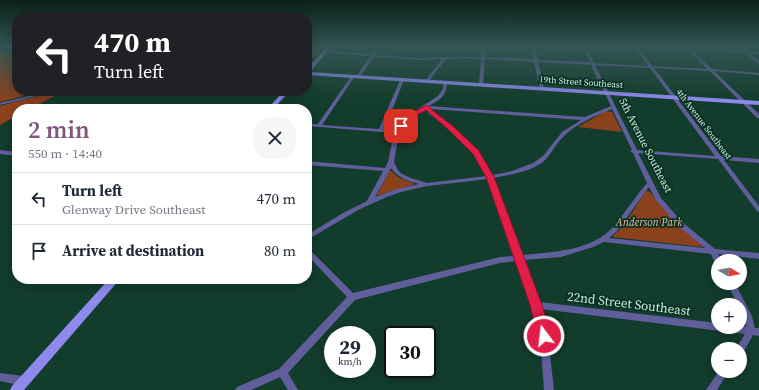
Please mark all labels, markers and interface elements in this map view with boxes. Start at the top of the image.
text: 470 m [94,23,171,61]
icon: left [28,28,80,80]
text: Turn left [94,59,164,84]
street label: 19th Street Southeast [539,73,623,91]
street label: 4th Avenue Southeast [673,86,735,162]
street label: 5th Avenue Southeast [615,95,676,196]
pin [384,109,418,143]
text: 2 min [28,113,90,146]
icon: arrive [390,115,412,137]
button: close [254,117,296,159]
text: 550 m · 14:40 [28,145,102,162]
text: Turn left [62,180,122,201]
icon: left [28,188,50,210]
text: 470 m [256,188,296,209]
text: Glenway Drive Southeast [62,201,205,218]
park label: Anderson Park [615,215,683,230]
icon: arrive [28,240,50,262]
text: Arrive at destination [62,240,204,261]
text: 80 m [264,240,296,261]
north arrow [711,254,747,290]
map controls [711,254,747,378]
street label: 22nd Street Southeast [566,287,692,320]
button: + [711,298,747,334]
position arrow [523,315,565,357]
speed limit sign: 30 [384,326,436,378]
text: 29 [339,333,361,361]
button: − [711,342,747,378]
text: km/h [338,355,362,368]

